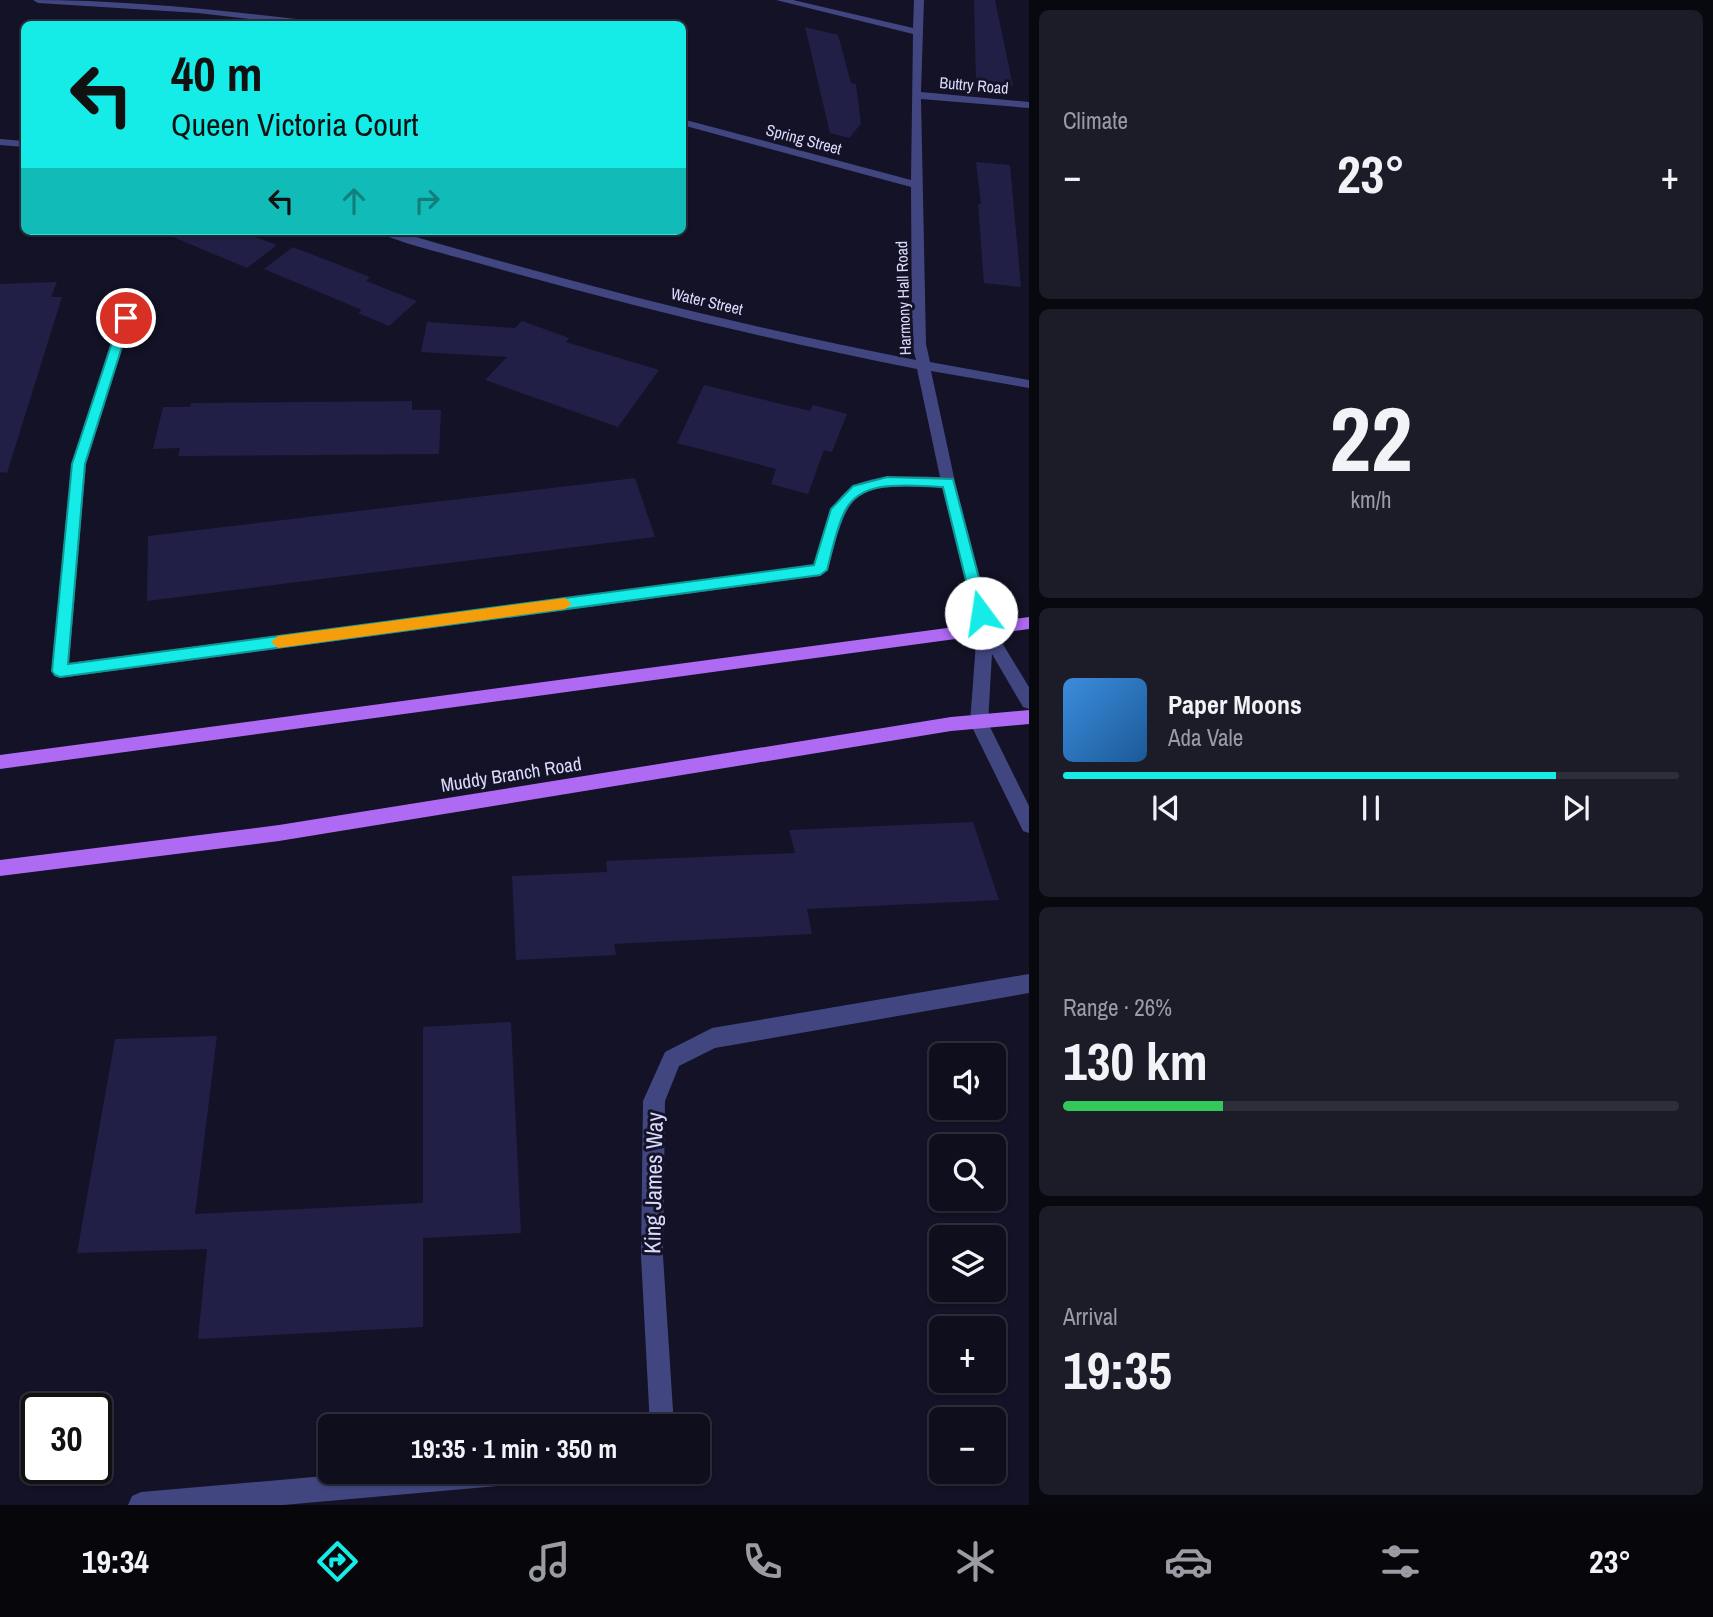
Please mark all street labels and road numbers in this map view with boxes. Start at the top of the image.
street label: Buttry Road [939,71,1009,99]
street label: Spring Street [764,118,845,160]
street label: Harmony Hall Road [890,240,916,356]
street label: Water Street [669,282,745,320]
street label: Muddy Branch Road [439,750,583,798]
street label: King James Way [636,1111,670,1254]

